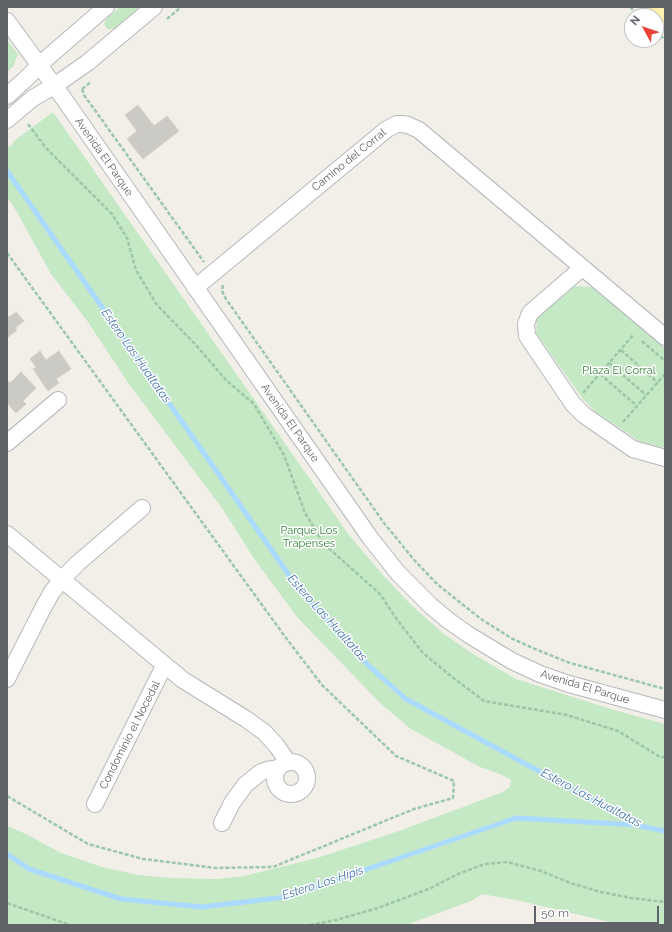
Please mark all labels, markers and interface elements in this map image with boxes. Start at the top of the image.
north arrow [624,8,664,48]
text: N [628,13,643,28]
street label: Avenida El Parque [72,115,136,199]
street label: Camino del Corral [309,126,389,194]
water label: Estero Las Hualtatas [98,306,174,406]
park label: Plaza El Corral [582,364,656,378]
street label: Avenida El Parque [258,381,322,465]
park label: Parque Los Trapenses [280,524,338,550]
water label: Estero Las Hualtatas [284,572,370,664]
street label: Avenida El Parque [539,667,631,707]
street label: Condominio el Nocedal [97,679,163,791]
water label: Estero Las Hualtatas [538,765,644,831]
water label: Estero Los Hipis [280,863,366,903]
scale bar [536,898,661,924]
text: 50 m [541,906,569,920]

